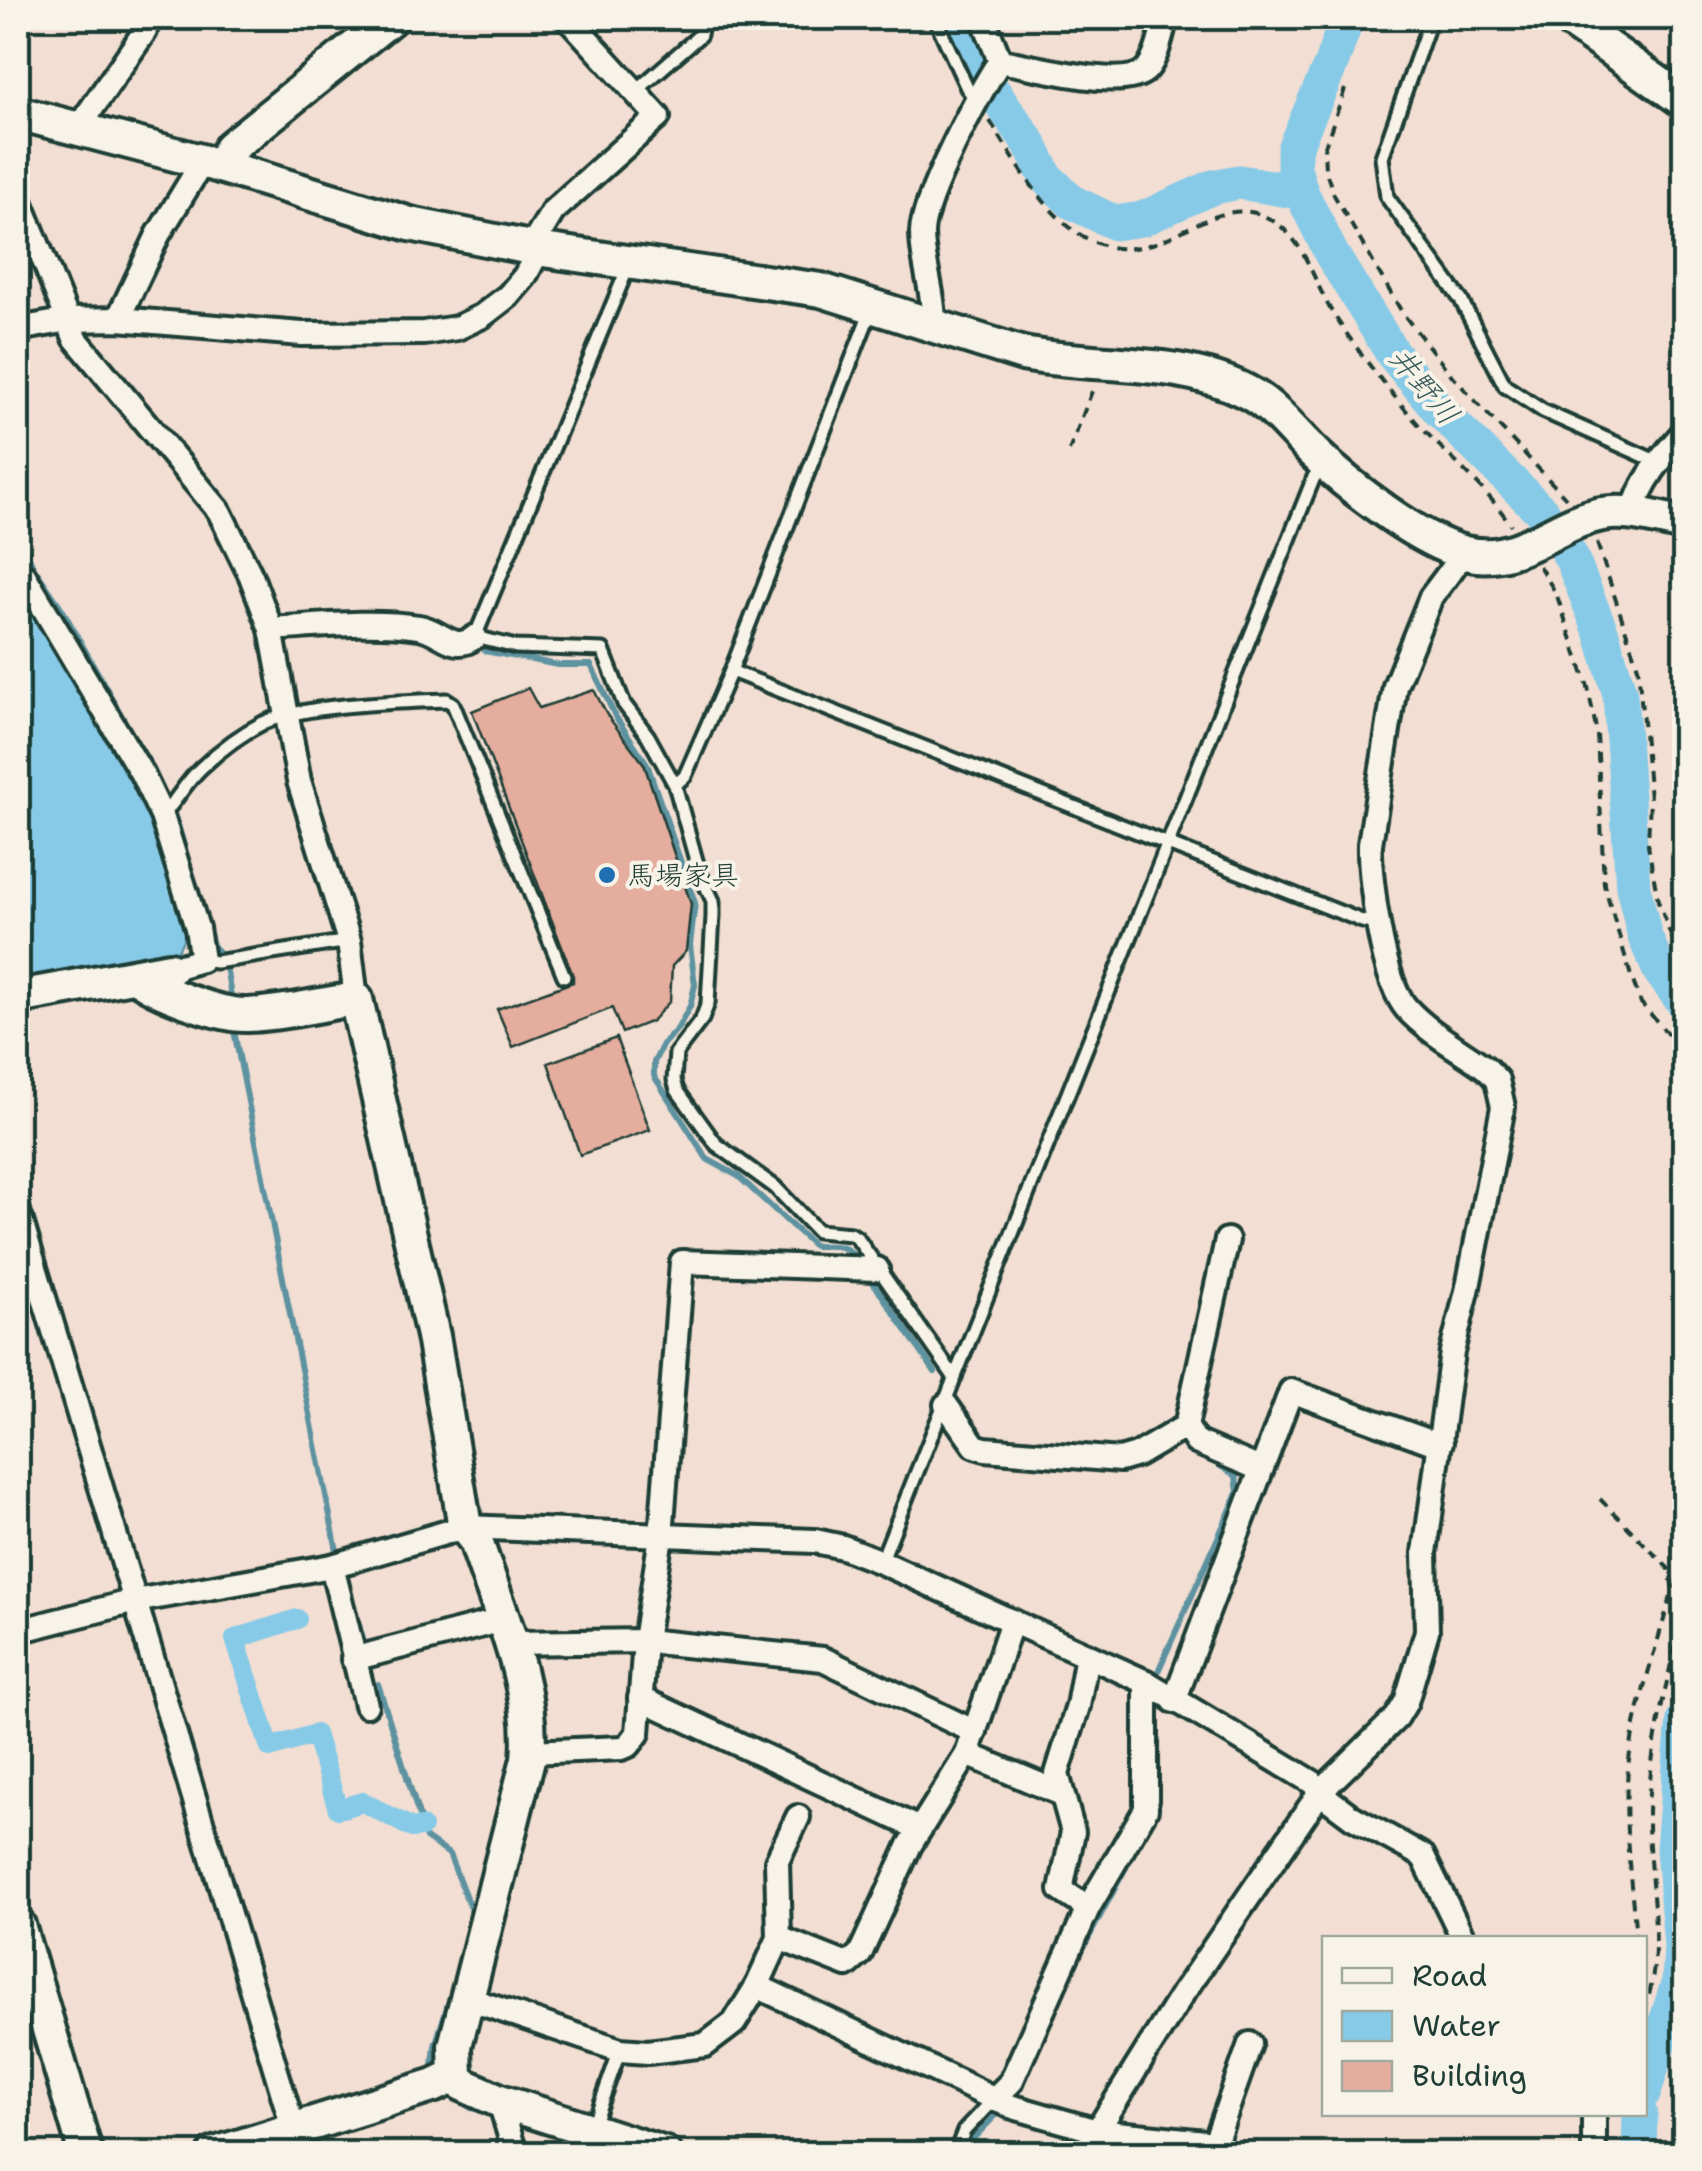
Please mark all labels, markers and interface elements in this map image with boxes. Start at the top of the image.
water label: 井野川 [1380,338,1469,433]
place label: 馬場家具 [627,856,739,894]
marker: 馬場家具 [596,864,618,886]
legend [1322,1936,1647,2116]
text: Road [1412,1955,1487,1996]
text: Water [1412,2005,1501,2046]
text: Building [1412,2055,1527,2096]

